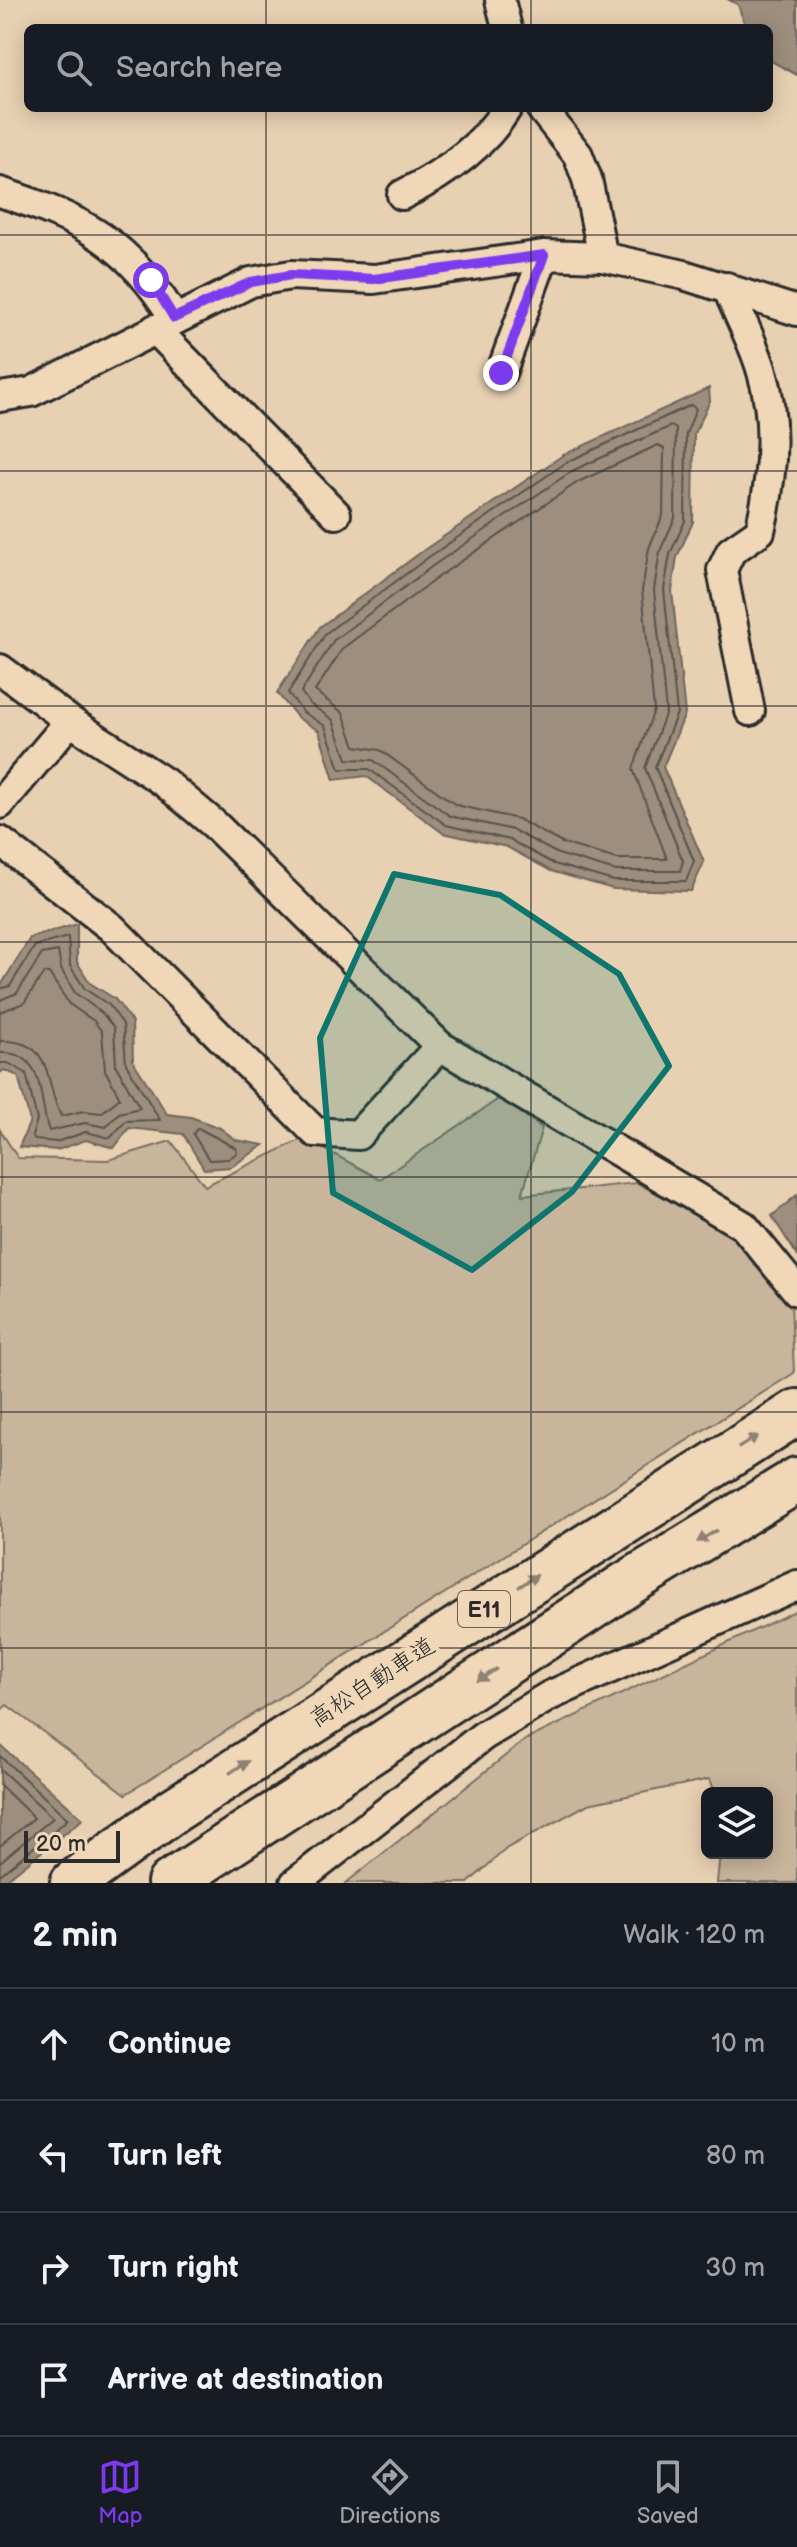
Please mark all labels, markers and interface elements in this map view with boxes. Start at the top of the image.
search box [24,24,773,112]
icon: search [52,46,96,90]
text: Search here [116,50,282,86]
route start [133,262,169,298]
route end [483,355,519,391]
one-way arrow [737,1435,759,1449]
one-way arrow [696,1528,717,1543]
one-way arrow [517,1574,539,1588]
road number: E11 [458,1591,510,1627]
street label: 高松自動車道 [304,1631,441,1734]
one-way arrow [476,1667,498,1681]
one-way arrow [228,1761,250,1775]
map controls [701,1787,773,1859]
button: layers [701,1787,773,1859]
scale bar [24,1827,120,1863]
text: 20 m [36,1831,86,1858]
text: 2 min [32,1915,118,1956]
text: Walk · 120 m [623,1920,765,1951]
icon: ahead [32,2022,76,2066]
text: Continue [108,2026,231,2062]
text: 10 m [711,2029,765,2060]
icon: left [32,2134,76,2178]
text: Turn left [108,2138,222,2174]
text: 80 m [706,2141,765,2172]
icon: right [32,2246,76,2290]
text: Turn right [108,2250,239,2286]
text: 30 m [705,2253,765,2284]
icon: arrive [32,2358,76,2402]
text: Arrive at destination [108,2362,384,2398]
tab: Map [98,2455,143,2530]
tab: Directions [339,2455,440,2530]
tab: Saved [637,2455,699,2530]

